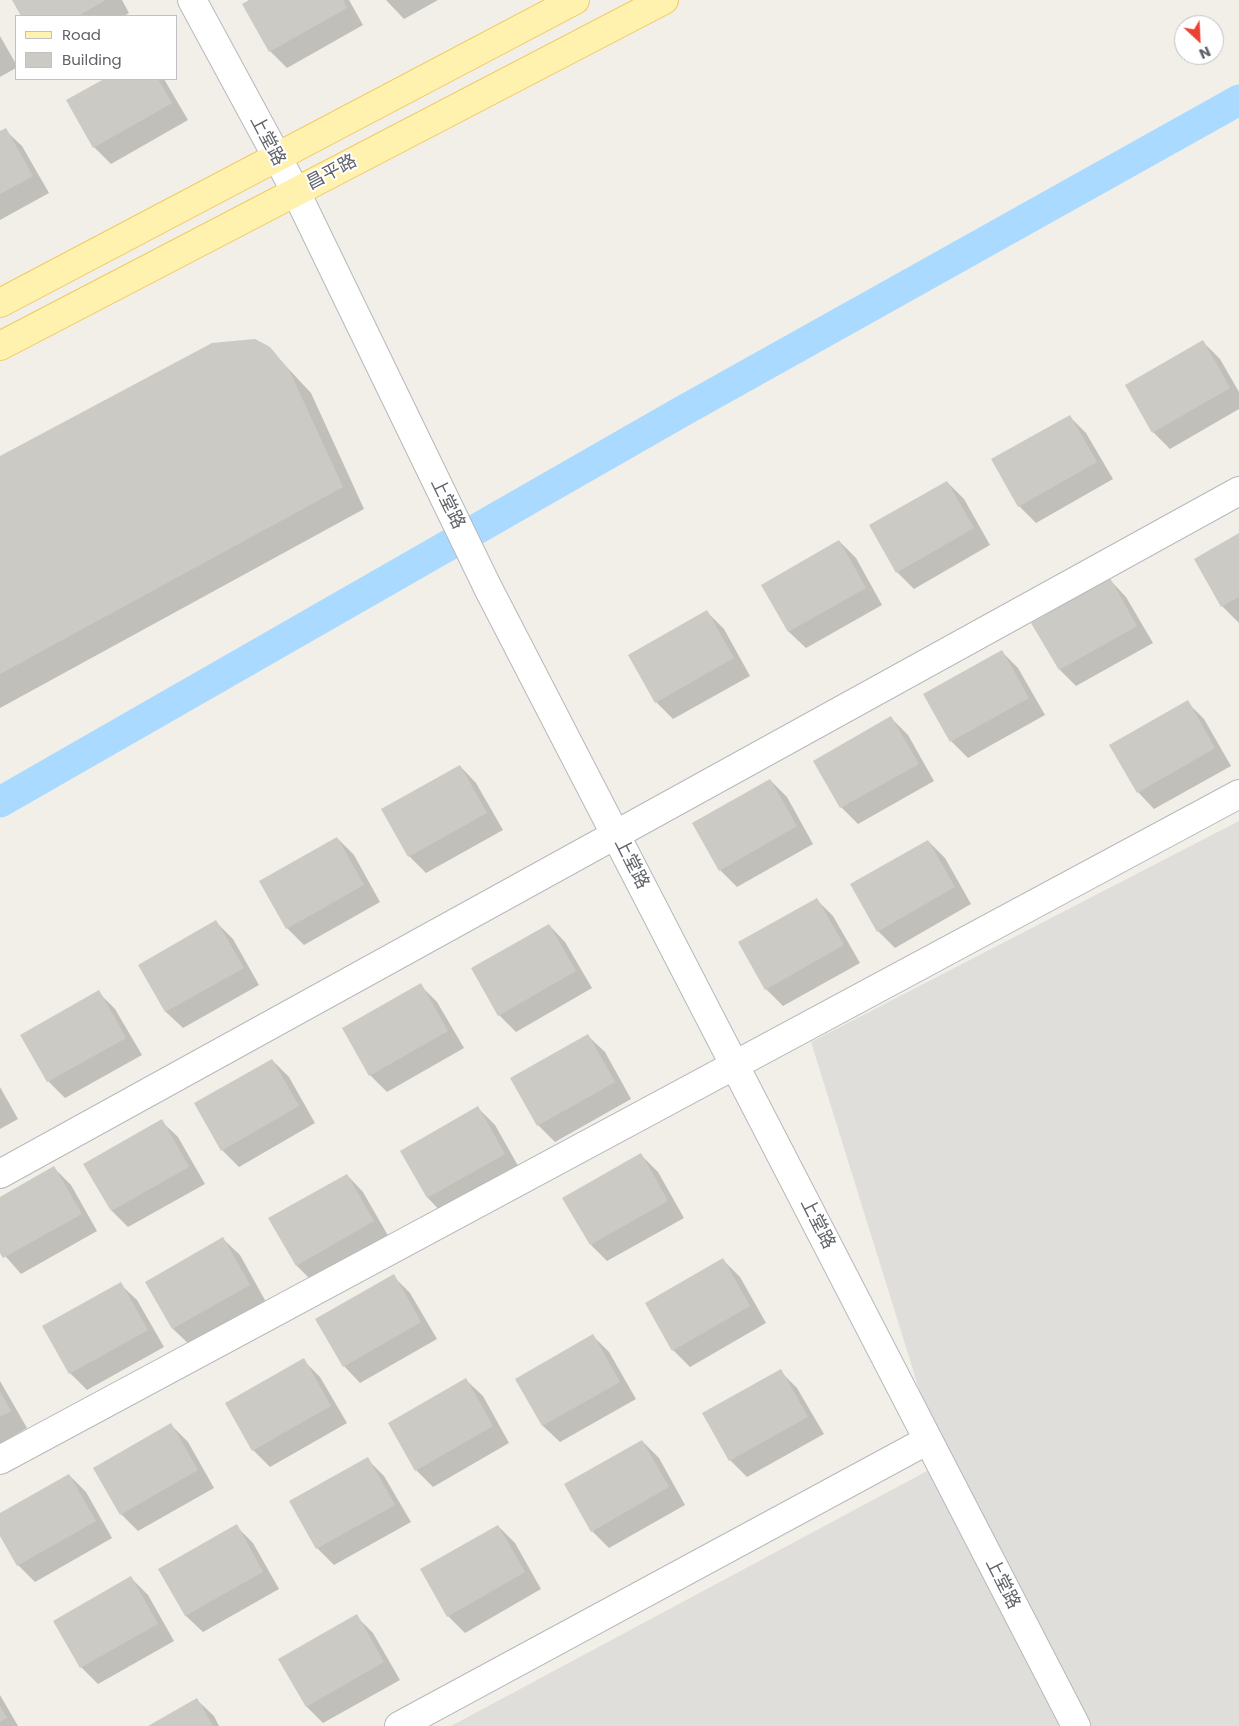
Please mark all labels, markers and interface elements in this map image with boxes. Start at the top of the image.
legend [15,15,178,80]
north arrow [1174,15,1224,65]
text: Road [62,24,101,45]
text: N [1196,41,1214,64]
text: Building [62,49,122,70]
street label: 上堂路 [245,112,289,170]
street label: 昌平路 [303,151,361,195]
street label: 上堂路 [425,475,469,533]
street label: 上堂路 [609,835,653,893]
street label: 上堂路 [795,1195,839,1253]
street label: 上堂路 [980,1555,1024,1613]

